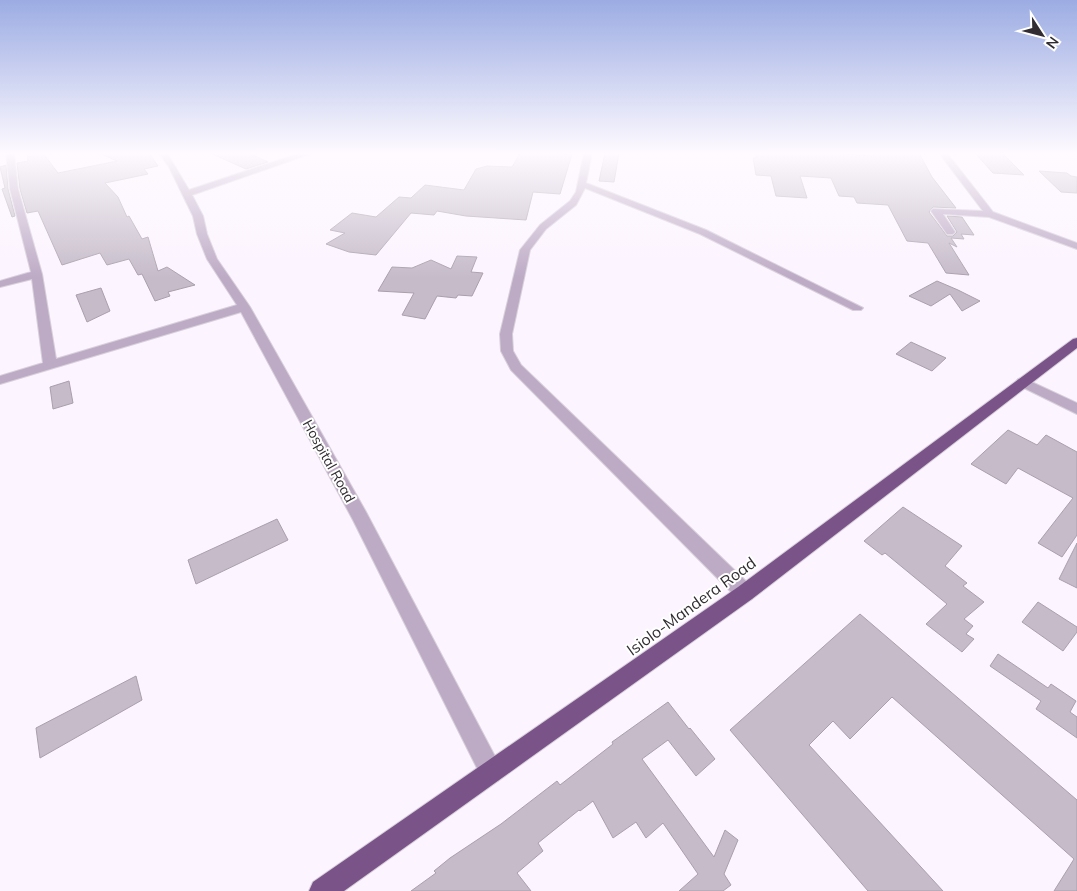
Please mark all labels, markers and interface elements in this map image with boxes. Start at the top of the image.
north arrow [1017,10,1067,60]
text: N [1042,33,1063,52]
street label: Hospital Road [299,416,359,506]
street label: Isiolo-Mandera Road [623,552,759,660]

